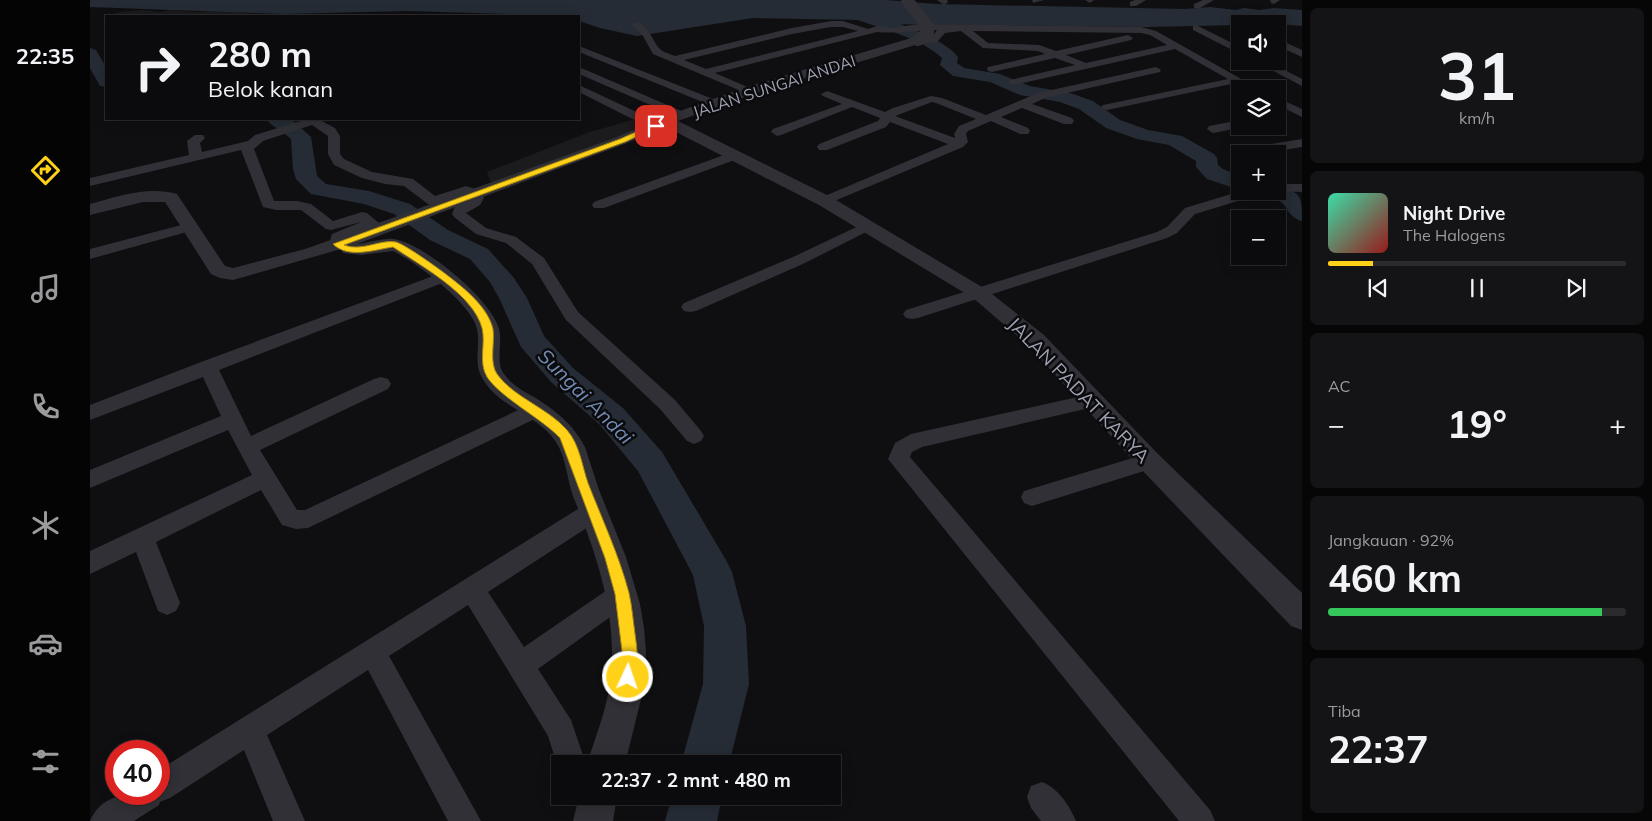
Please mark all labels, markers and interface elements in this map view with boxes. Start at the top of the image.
map controls [1231,15,1286,265]
button: sound [1231,15,1286,70]
text: 280 m [208,32,312,76]
icon: right [125,35,190,100]
text: 31 [1438,35,1516,116]
text: 22:35 [16,42,74,70]
street label: JALAN SUNGAI ANDAI [690,50,858,122]
text: Belok kanan [208,75,333,103]
button: layers [1231,80,1286,135]
pin [635,105,677,147]
text: km/h [1459,108,1495,128]
icon: arrive [642,112,670,140]
button: + [1231,145,1286,200]
icon: directions [28,153,63,188]
text: Night Drive [1403,201,1505,225]
button: − [1231,210,1286,265]
text: The Halogens [1403,225,1505,245]
icon: music [28,271,63,306]
icon: previous [1364,274,1392,302]
icon: pause [1463,274,1491,302]
icon: next [1562,274,1590,302]
street label: JALAN PADAT KARYA [1003,312,1155,468]
water label: Sungai Andai [533,343,639,449]
text: AC [1328,376,1351,396]
icon: phone [28,389,63,424]
text: 19° [1447,400,1507,448]
text: − [1328,407,1345,442]
text: + [1609,407,1626,442]
icon: climate [28,508,63,543]
text: Jangkauan · 92% [1328,530,1454,550]
text: 460 km [1328,554,1462,602]
icon: car [28,626,63,661]
position arrow [601,650,653,702]
text: Tiba [1328,701,1361,721]
text: 22:37 [1328,725,1429,773]
speed limit sign: 40 [105,740,170,805]
icon: filters [28,744,63,779]
text: 22:37 · 2 mnt · 480 m [601,768,791,792]

